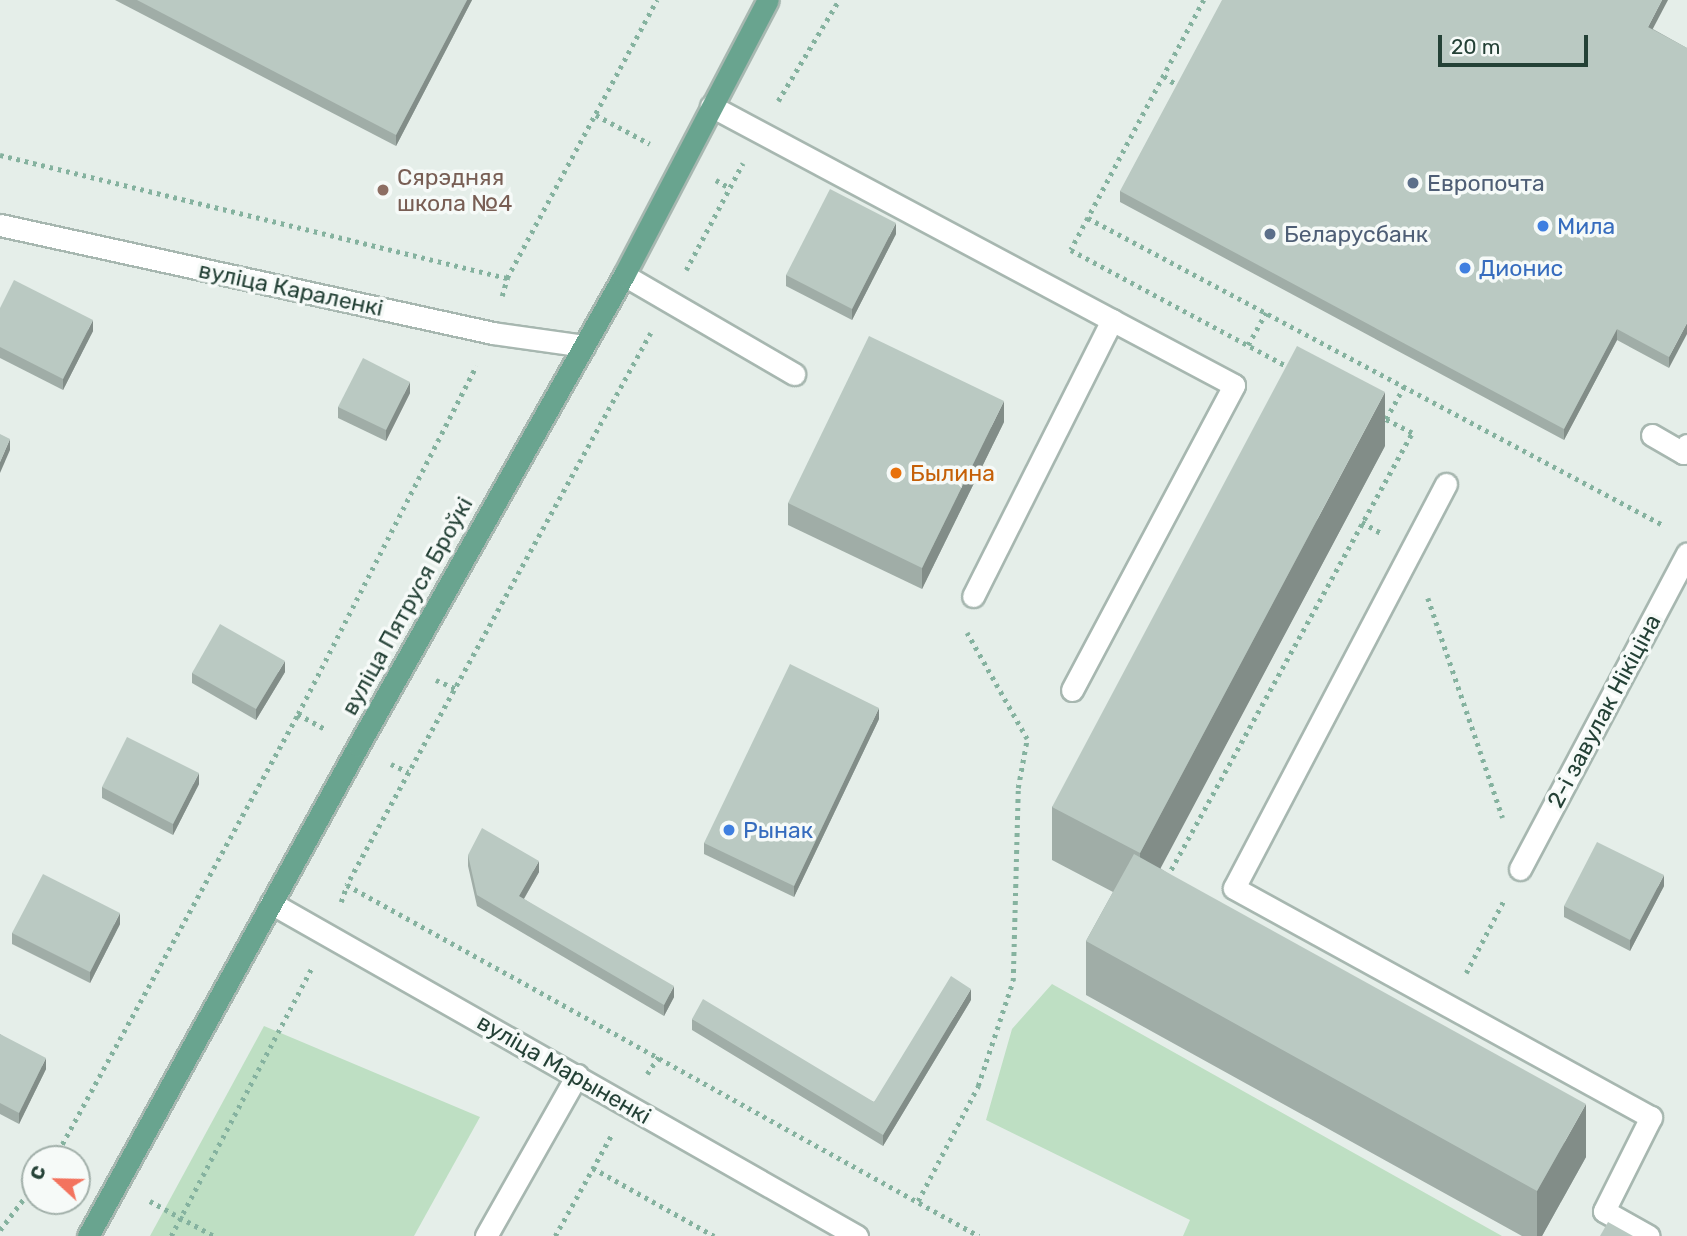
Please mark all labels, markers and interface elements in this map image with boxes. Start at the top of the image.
scale bar [1442,21,1592,65]
text: 20 m [1451,34,1500,59]
place label: Сярэдняя школа №4 [397,163,512,217]
place label: Европочта [1427,169,1545,197]
marker: Европочта [1405,175,1421,191]
marker: Сярэдняя школа №4 [375,182,391,198]
place label: Мила [1557,212,1615,240]
marker: Мила [1535,218,1551,234]
place label: Беларусбанк [1284,220,1428,248]
marker: Беларусбанк [1262,226,1278,242]
place label: Дионис [1479,254,1563,282]
street label: вуліца Караленкі [196,256,386,322]
marker: Дионис [1457,260,1473,276]
place label: Былина [910,459,995,487]
marker: Былина [888,465,904,481]
street label: вуліца Пятруся Броўкі [336,492,478,720]
street label: 2-і завулак Нікіціна [1541,610,1667,812]
place label: Рынак [743,816,813,844]
marker: Рынак [721,822,737,838]
street label: вуліца Марыненкі [472,1008,656,1130]
north arrow [21,1145,91,1215]
text: С [25,1162,51,1183]

